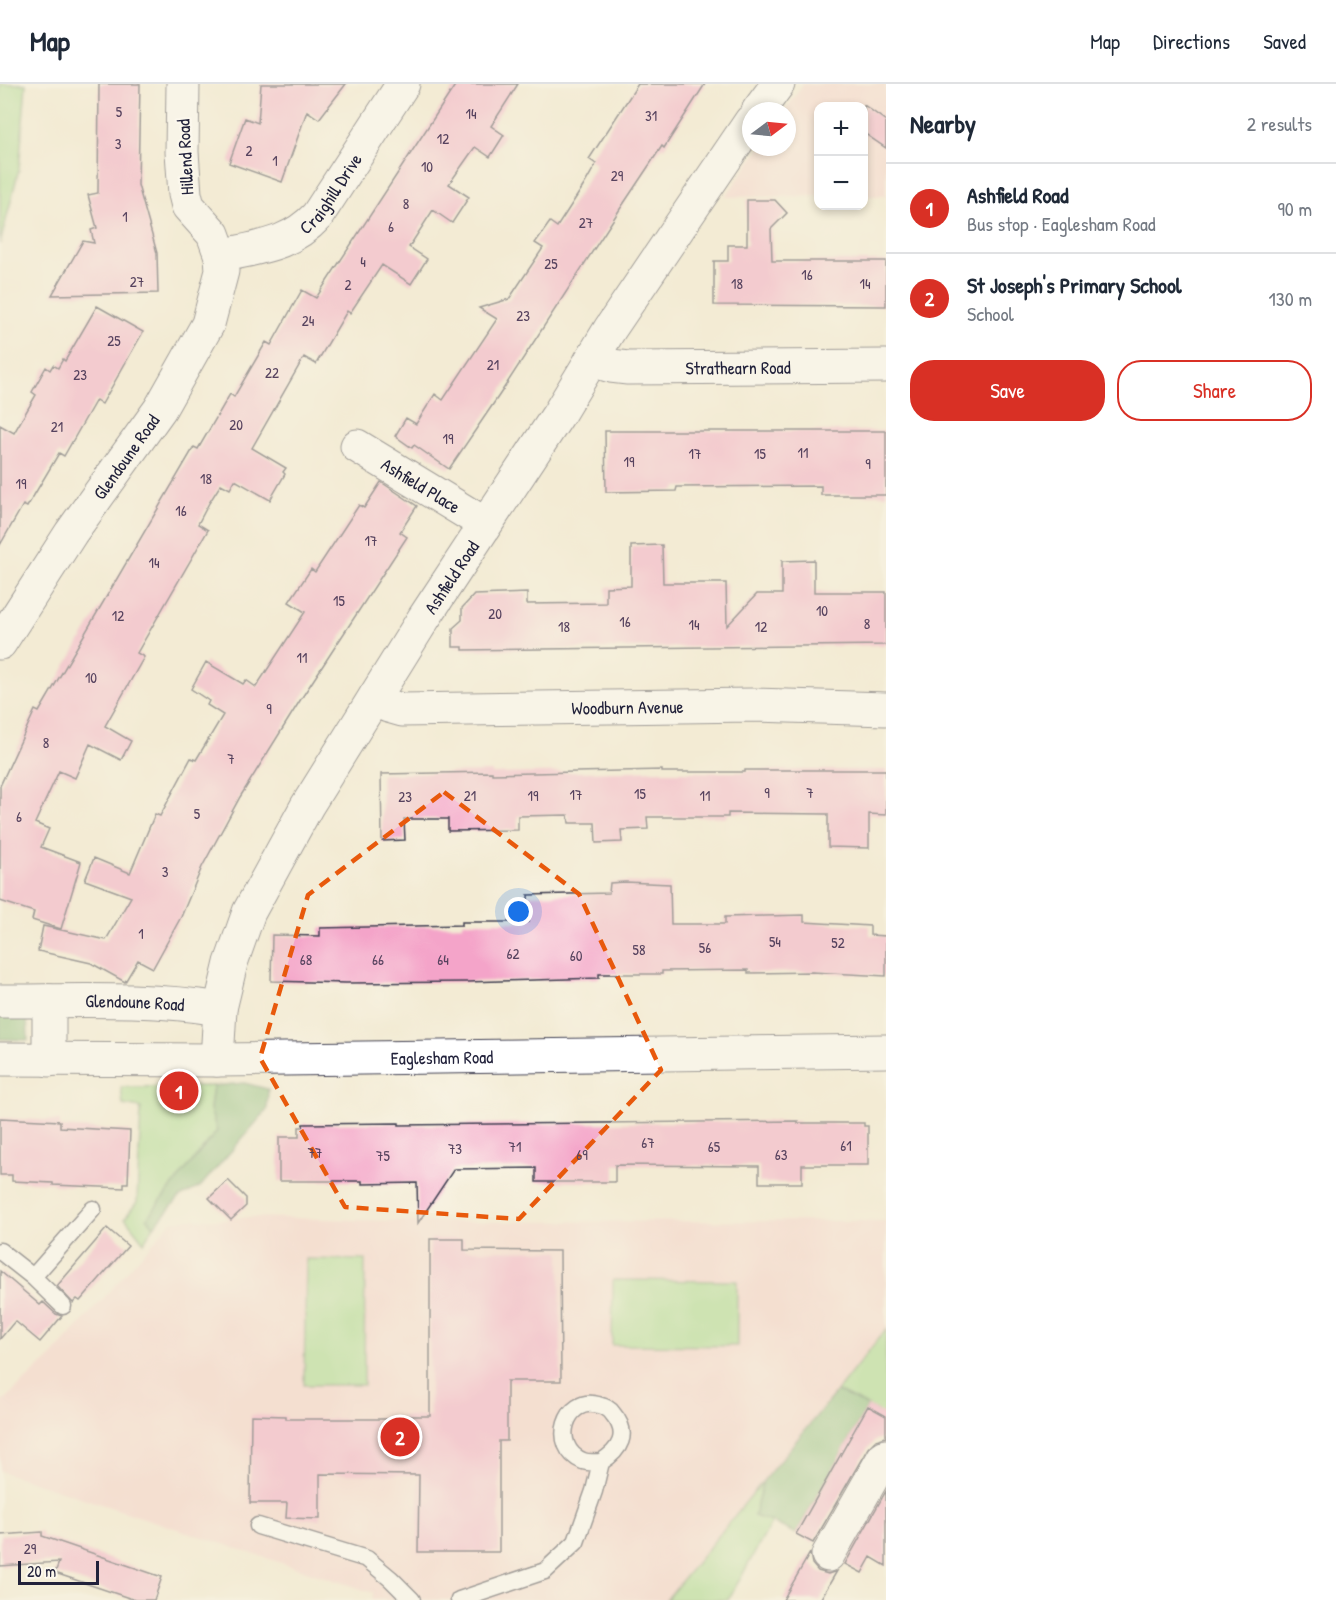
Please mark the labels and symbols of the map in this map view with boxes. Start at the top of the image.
house number: 5 [116,101,123,122]
north arrow [742,102,796,156]
house number: 14 [465,103,477,124]
house number: 31 [645,105,657,126]
street label: Hillend Road [171,118,199,196]
house number: 12 [437,128,449,149]
house number: 3 [115,133,122,154]
house number: 2 [245,140,253,161]
street label: Craighill Drive [294,148,367,240]
house number: 1 [272,150,278,171]
house number: 10 [421,156,433,177]
house number: 29 [611,165,624,186]
house number: 8 [403,193,409,214]
house number: 1 [122,206,128,227]
house number: 27 [579,212,593,233]
house number: 6 [388,216,394,237]
house number: 4 [360,251,366,272]
house number: 25 [544,253,558,274]
house number: 16 [801,264,813,285]
house number: 27 [130,271,144,292]
house number: 18 [731,273,743,294]
house number: 14 [859,273,871,294]
house number: 2 [344,274,352,295]
house number: 23 [516,305,530,326]
house number: 24 [302,310,315,331]
house number: 25 [107,330,121,351]
house number: 21 [487,354,499,375]
street label: Strathearn Road [685,354,791,380]
house number: 22 [265,362,279,383]
house number: 23 [73,364,87,385]
street label: Glendoune Road [87,409,165,504]
house number: 20 [229,414,243,435]
house number: 21 [51,416,63,437]
house number: 19 [443,428,454,449]
house number: 11 [798,442,808,463]
house number: 17 [689,443,701,464]
house number: 15 [754,443,767,464]
street label: Ashfield Place [377,451,465,519]
house number: 19 [624,451,635,472]
house number: 9 [865,453,871,474]
house number: 18 [200,468,212,489]
house number: 19 [16,473,27,494]
house number: 16 [175,500,187,521]
house number: 17 [365,530,377,551]
street label: Ashfield Road [418,535,484,618]
house number: 14 [148,552,160,573]
house number: 15 [333,590,346,611]
house number: 10 [816,600,828,621]
house number: 20 [488,603,502,624]
house number: 12 [112,605,124,626]
house number: 16 [619,611,631,632]
house number: 8 [864,613,870,634]
house number: 14 [688,614,700,635]
house number: 18 [558,616,570,637]
house number: 12 [755,616,767,637]
house number: 11 [297,647,307,668]
house number: 10 [85,667,97,688]
street label: Woodburn Avenue [571,693,684,720]
house number: 9 [266,698,272,719]
house number: 8 [43,732,49,753]
house number: 7 [227,748,235,769]
house number: 9 [764,782,770,803]
house number: 7 [806,782,814,803]
house number: 15 [634,783,647,804]
house number: 17 [570,784,582,805]
house number: 21 [464,785,476,806]
house number: 19 [528,785,539,806]
house number: 11 [700,785,710,806]
house number: 23 [398,786,412,807]
house number: 5 [194,803,201,824]
house number: 6 [16,806,22,827]
house number: 3 [162,861,169,882]
your location [504,897,533,926]
house number: 1 [138,923,144,944]
house number: 54 [769,931,781,952]
house number: 52 [831,932,845,953]
house number: 56 [699,937,711,958]
house number: 58 [633,939,645,960]
house number: 62 [506,943,520,964]
house number: 60 [570,945,583,966]
house number: 68 [300,949,312,970]
house number: 66 [372,949,384,970]
house number: 64 [437,949,449,970]
street label: Glendoune Road [85,988,186,1017]
street label: Eaglesham Road [391,1044,493,1070]
pin: 1 [160,1068,198,1114]
house number: 67 [641,1132,655,1153]
house number: 61 [840,1135,852,1156]
house number: 71 [509,1136,521,1157]
house number: 65 [708,1136,721,1157]
house number: 73 [448,1138,462,1159]
house number: 77 [308,1142,322,1163]
house number: 69 [576,1144,588,1165]
house number: 63 [775,1144,788,1165]
house number: 75 [376,1145,391,1166]
pin: 2 [380,1414,420,1460]
house number: 29 [24,1538,37,1559]
scale bar [18,1558,99,1586]

